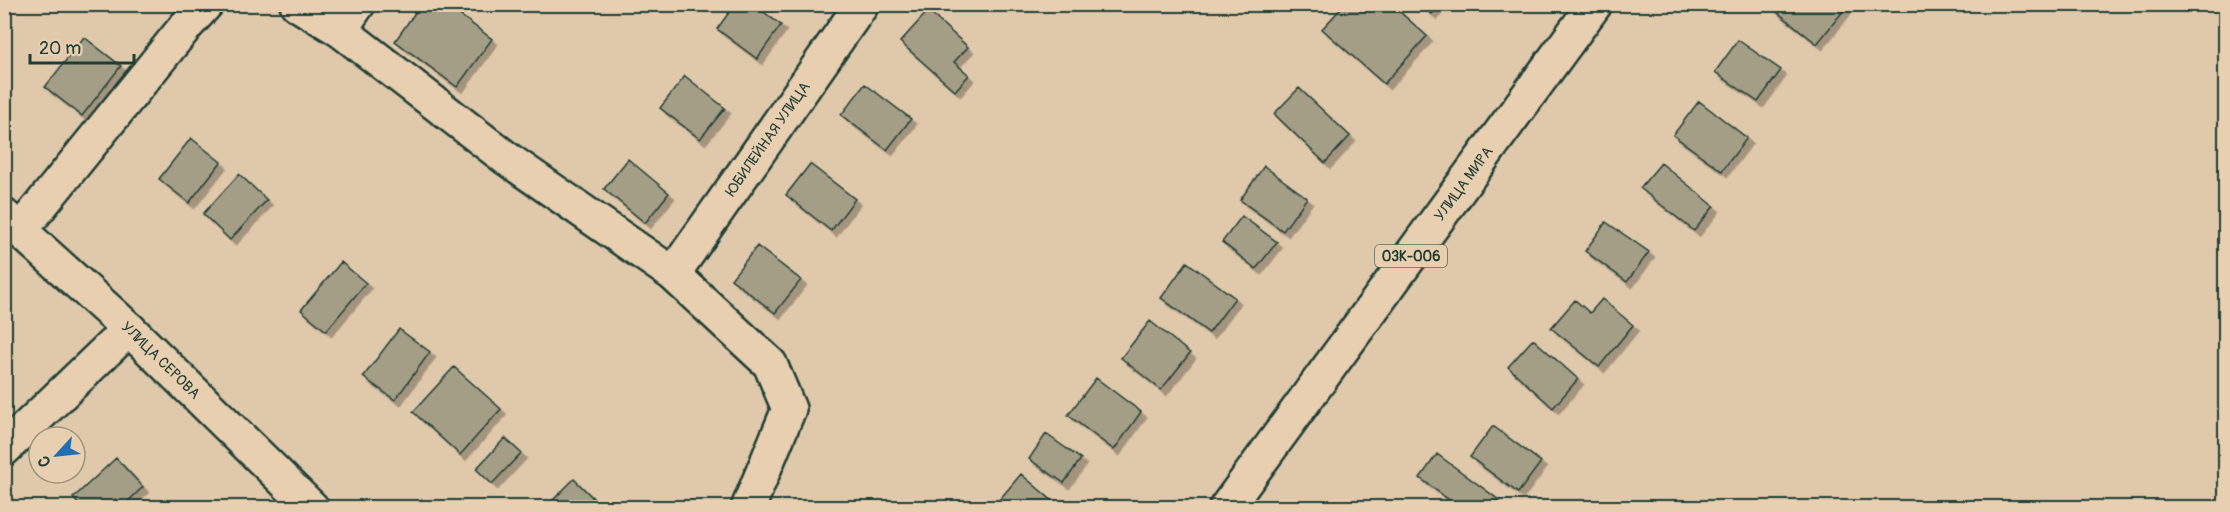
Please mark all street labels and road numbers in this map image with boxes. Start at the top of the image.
street label: ЮБИЛЕЙНАЯ УЛИЦА [721,78,815,200]
street label: УЛИЦА МИРА [1430,143,1498,225]
road number: 03К-006 [1375,245,1447,267]
street label: УЛИЦА СЕРОВА [117,318,204,403]

